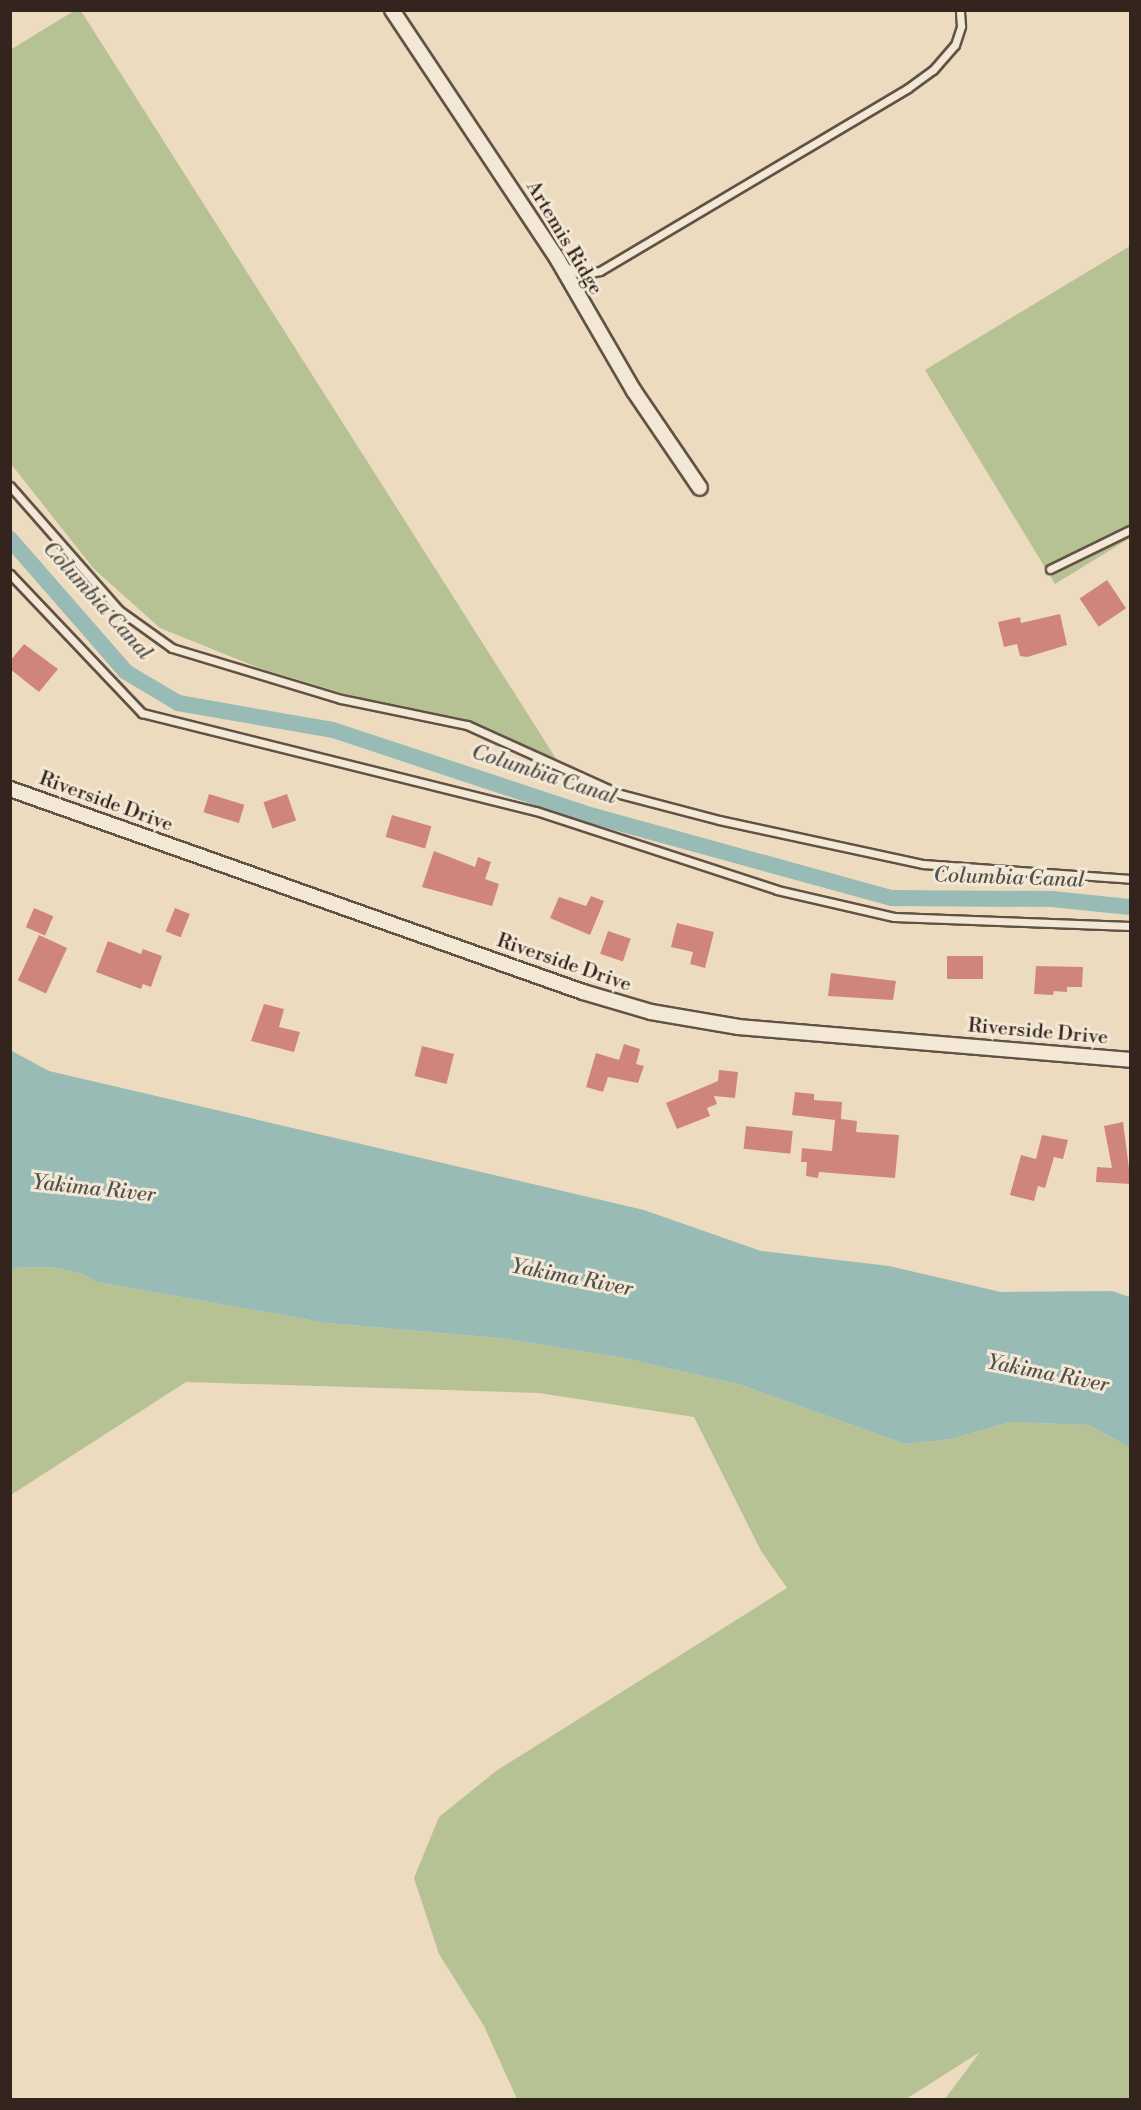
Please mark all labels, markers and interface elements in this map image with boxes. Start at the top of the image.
street label: Artemis Ridge [521,177,607,299]
water label: Columbia Canal [37,536,157,666]
water label: Columbia Canal [468,740,620,810]
street label: Riverside Drive [36,767,176,837]
water label: Columbia Canal [933,863,1085,893]
street label: Riverside Drive [494,929,634,997]
street label: Riverside Drive [967,1014,1109,1050]
water label: Yakima River [31,1170,157,1208]
water label: Yakima River [509,1254,635,1302]
water label: Yakima River [985,1350,1111,1398]

